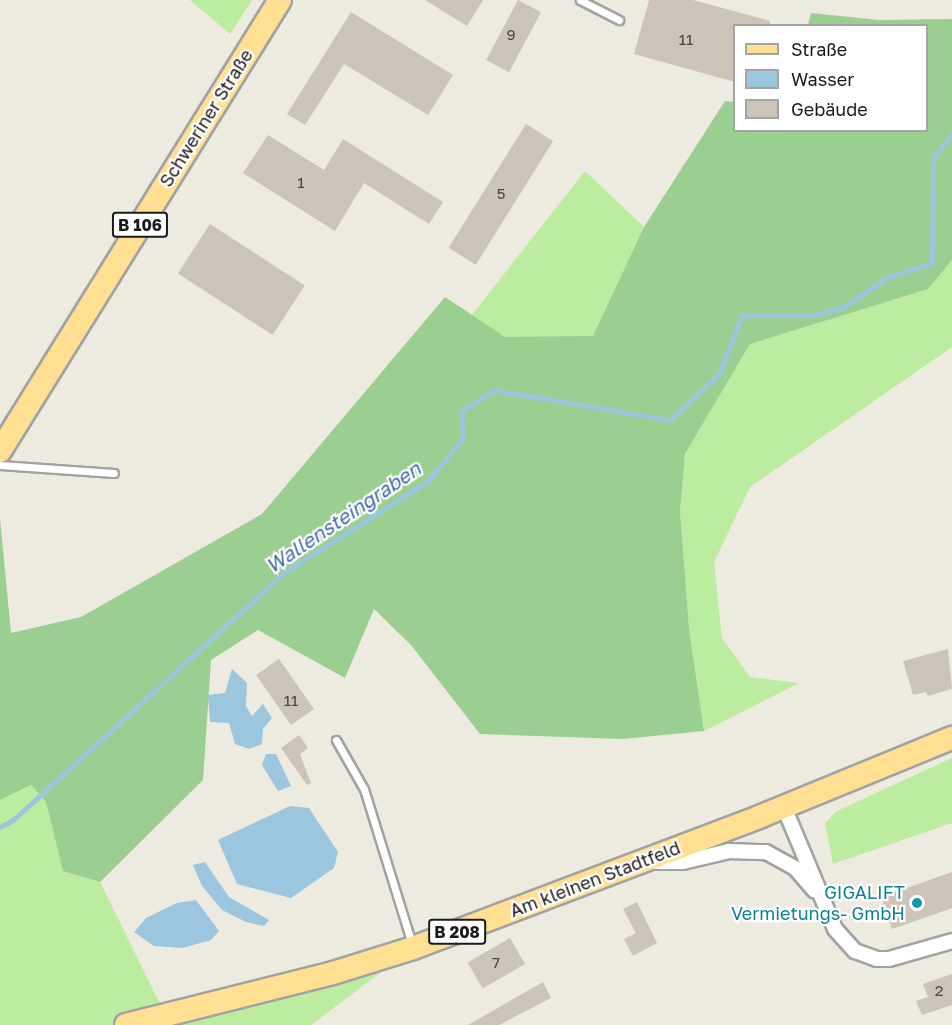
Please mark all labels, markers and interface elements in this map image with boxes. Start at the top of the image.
legend [733,24,928,132]
house number: 9 [506,26,516,44]
house number: 11 [679,31,693,49]
text: Straße [791,38,847,60]
street label: Schweriner Straße [155,45,257,191]
text: Wasser [791,68,854,90]
text: Gebäude [791,98,868,120]
house number: 1 [297,174,305,192]
house number: 5 [497,185,505,203]
road number: B 106 [112,212,168,238]
water label: Wallensteingraben [261,456,425,578]
house number: 11 [284,692,298,710]
street label: Am kleinen Stadtfeld [507,837,683,921]
place label: GIGALIFT Vermietungs- GmbH [731,882,905,924]
marker: GIGALIFT Vermietungs- GmbH [910,896,924,910]
road number: B 208 [427,919,487,945]
house number: 7 [492,954,500,972]
house number: 2 [935,982,943,1000]

